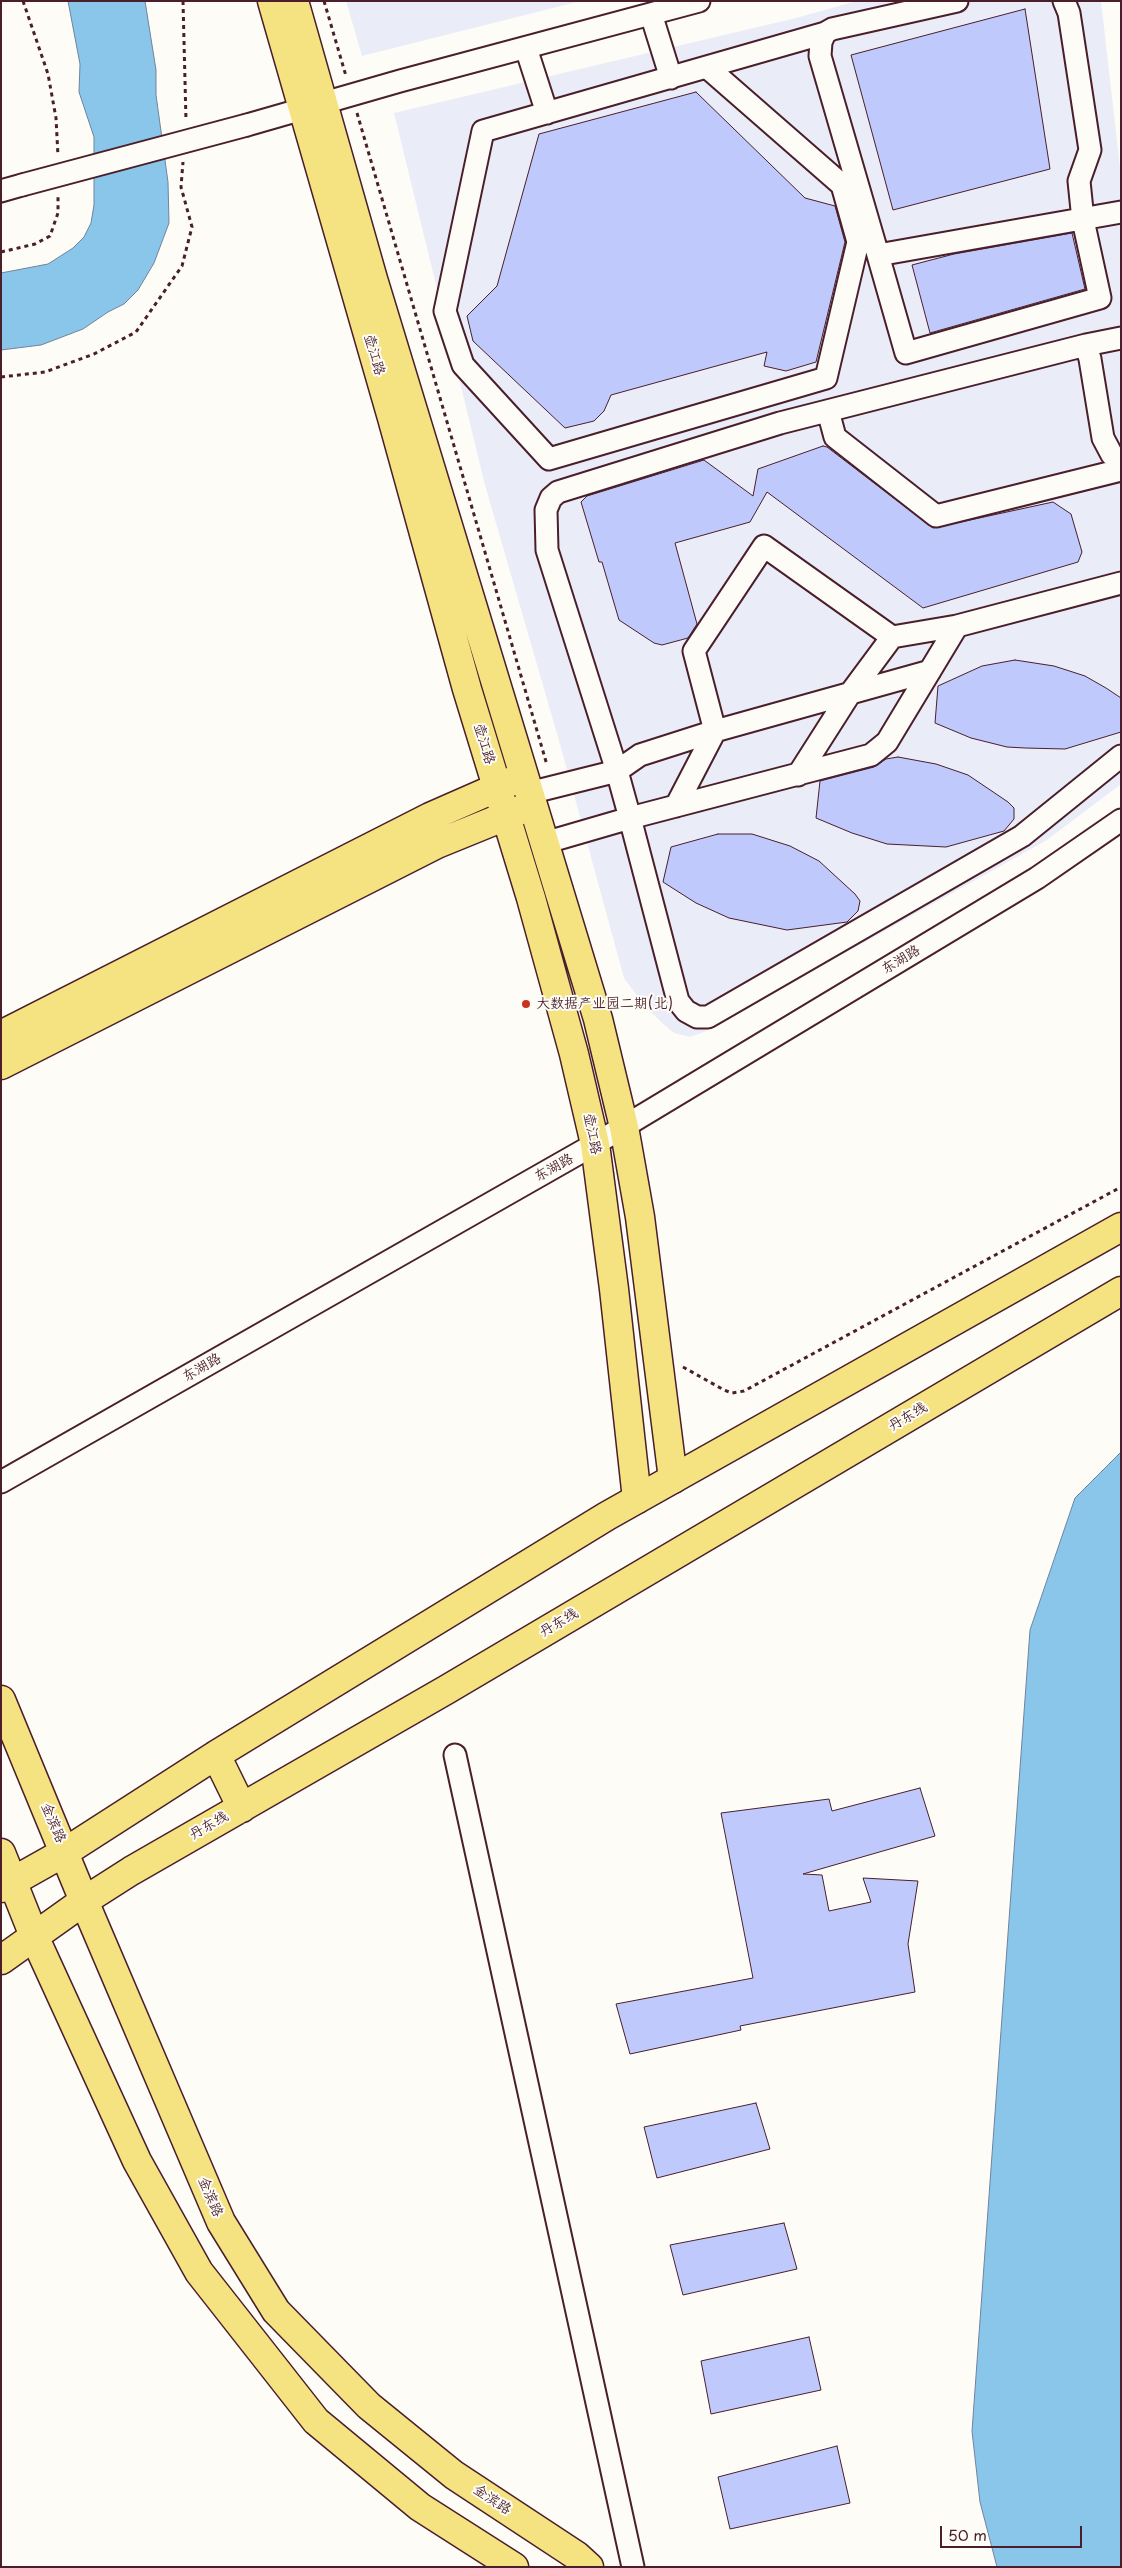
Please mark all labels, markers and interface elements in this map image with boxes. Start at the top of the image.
street label: 壶江路 [360,332,388,378]
street label: 壶江路 [470,721,498,767]
street label: 东湖路 [879,942,923,978]
place label: 大数据产业园二期(北) [536,996,673,1012]
marker: 大数据产业园二期(北) [520,998,532,1010]
street label: 壶江路 [580,1112,604,1156]
street label: 东湖路 [532,1150,576,1186]
street label: 东湖路 [180,1350,224,1386]
street label: 丹东线 [886,1399,930,1435]
street label: 丹东线 [537,1605,581,1641]
street label: 金滨路 [37,1800,69,1846]
street label: 丹东线 [187,1808,231,1844]
street label: 金滨路 [194,2174,226,2220]
street label: 金滨路 [470,2481,514,2519]
scale bar [942,2516,1084,2548]
text: 50 m [948,2523,987,2546]

